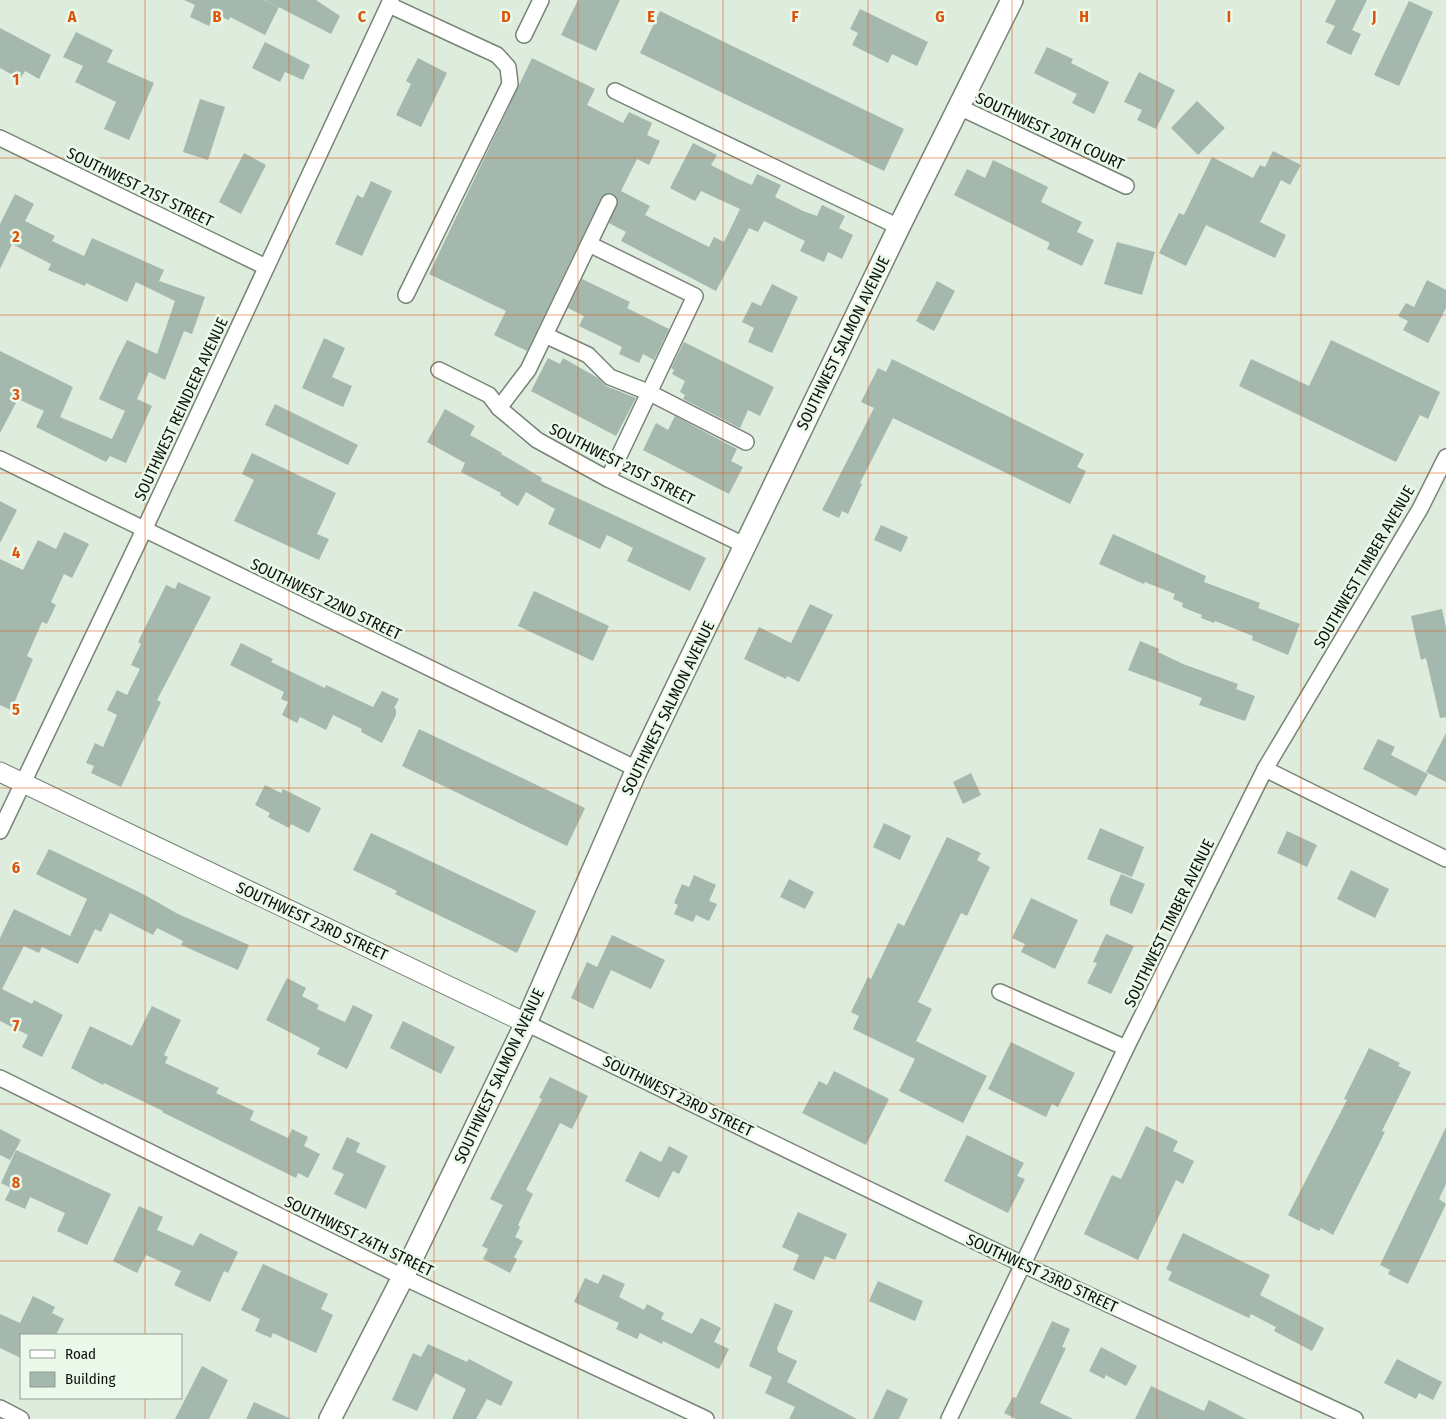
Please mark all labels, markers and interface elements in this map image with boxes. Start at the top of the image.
text: A [67,7,77,26]
text: B [213,7,222,26]
text: C [358,7,367,26]
text: D [501,7,511,26]
text: E [647,7,655,26]
text: F [791,7,799,26]
text: G [935,7,945,26]
text: H [1079,7,1089,26]
text: I [1227,7,1231,26]
text: J [1371,7,1376,26]
text: 1 [13,70,19,89]
street label: SOUTHWEST 20TH COURT [973,88,1128,174]
street label: SOUTHWEST 21ST STREET [64,143,217,231]
text: 2 [11,227,20,246]
street label: SOUTHWEST SALMON AVENUE [793,253,893,433]
street label: SOUTHWEST REINDEER AVENUE [130,314,232,504]
text: 3 [11,385,20,404]
street label: SOUTHWEST 21ST STREET [546,419,698,509]
street label: SOUTHWEST TIMBER AVENUE [1310,482,1418,652]
text: 4 [12,543,20,562]
street label: SOUTHWEST 22ND STREET [247,554,405,644]
street label: SOUTHWEST SALMON AVENUE [618,618,718,798]
text: 5 [12,700,20,719]
street label: SOUTHWEST TIMBER AVENUE [1120,836,1218,1010]
text: 6 [12,858,20,877]
street label: SOUTHWEST 23RD STREET [233,878,391,965]
street label: SOUTHWEST SALMON AVENUE [450,985,548,1167]
text: 7 [13,1016,20,1035]
street label: SOUTHWEST 23RD STREET [600,1051,757,1141]
text: 8 [12,1173,21,1192]
street label: SOUTHWEST 24TH STREET [281,1192,437,1281]
street label: SOUTHWEST 23RD STREET [963,1230,1121,1317]
legend [20,1334,182,1399]
text: Road [65,1345,96,1363]
text: Building [65,1370,116,1388]

